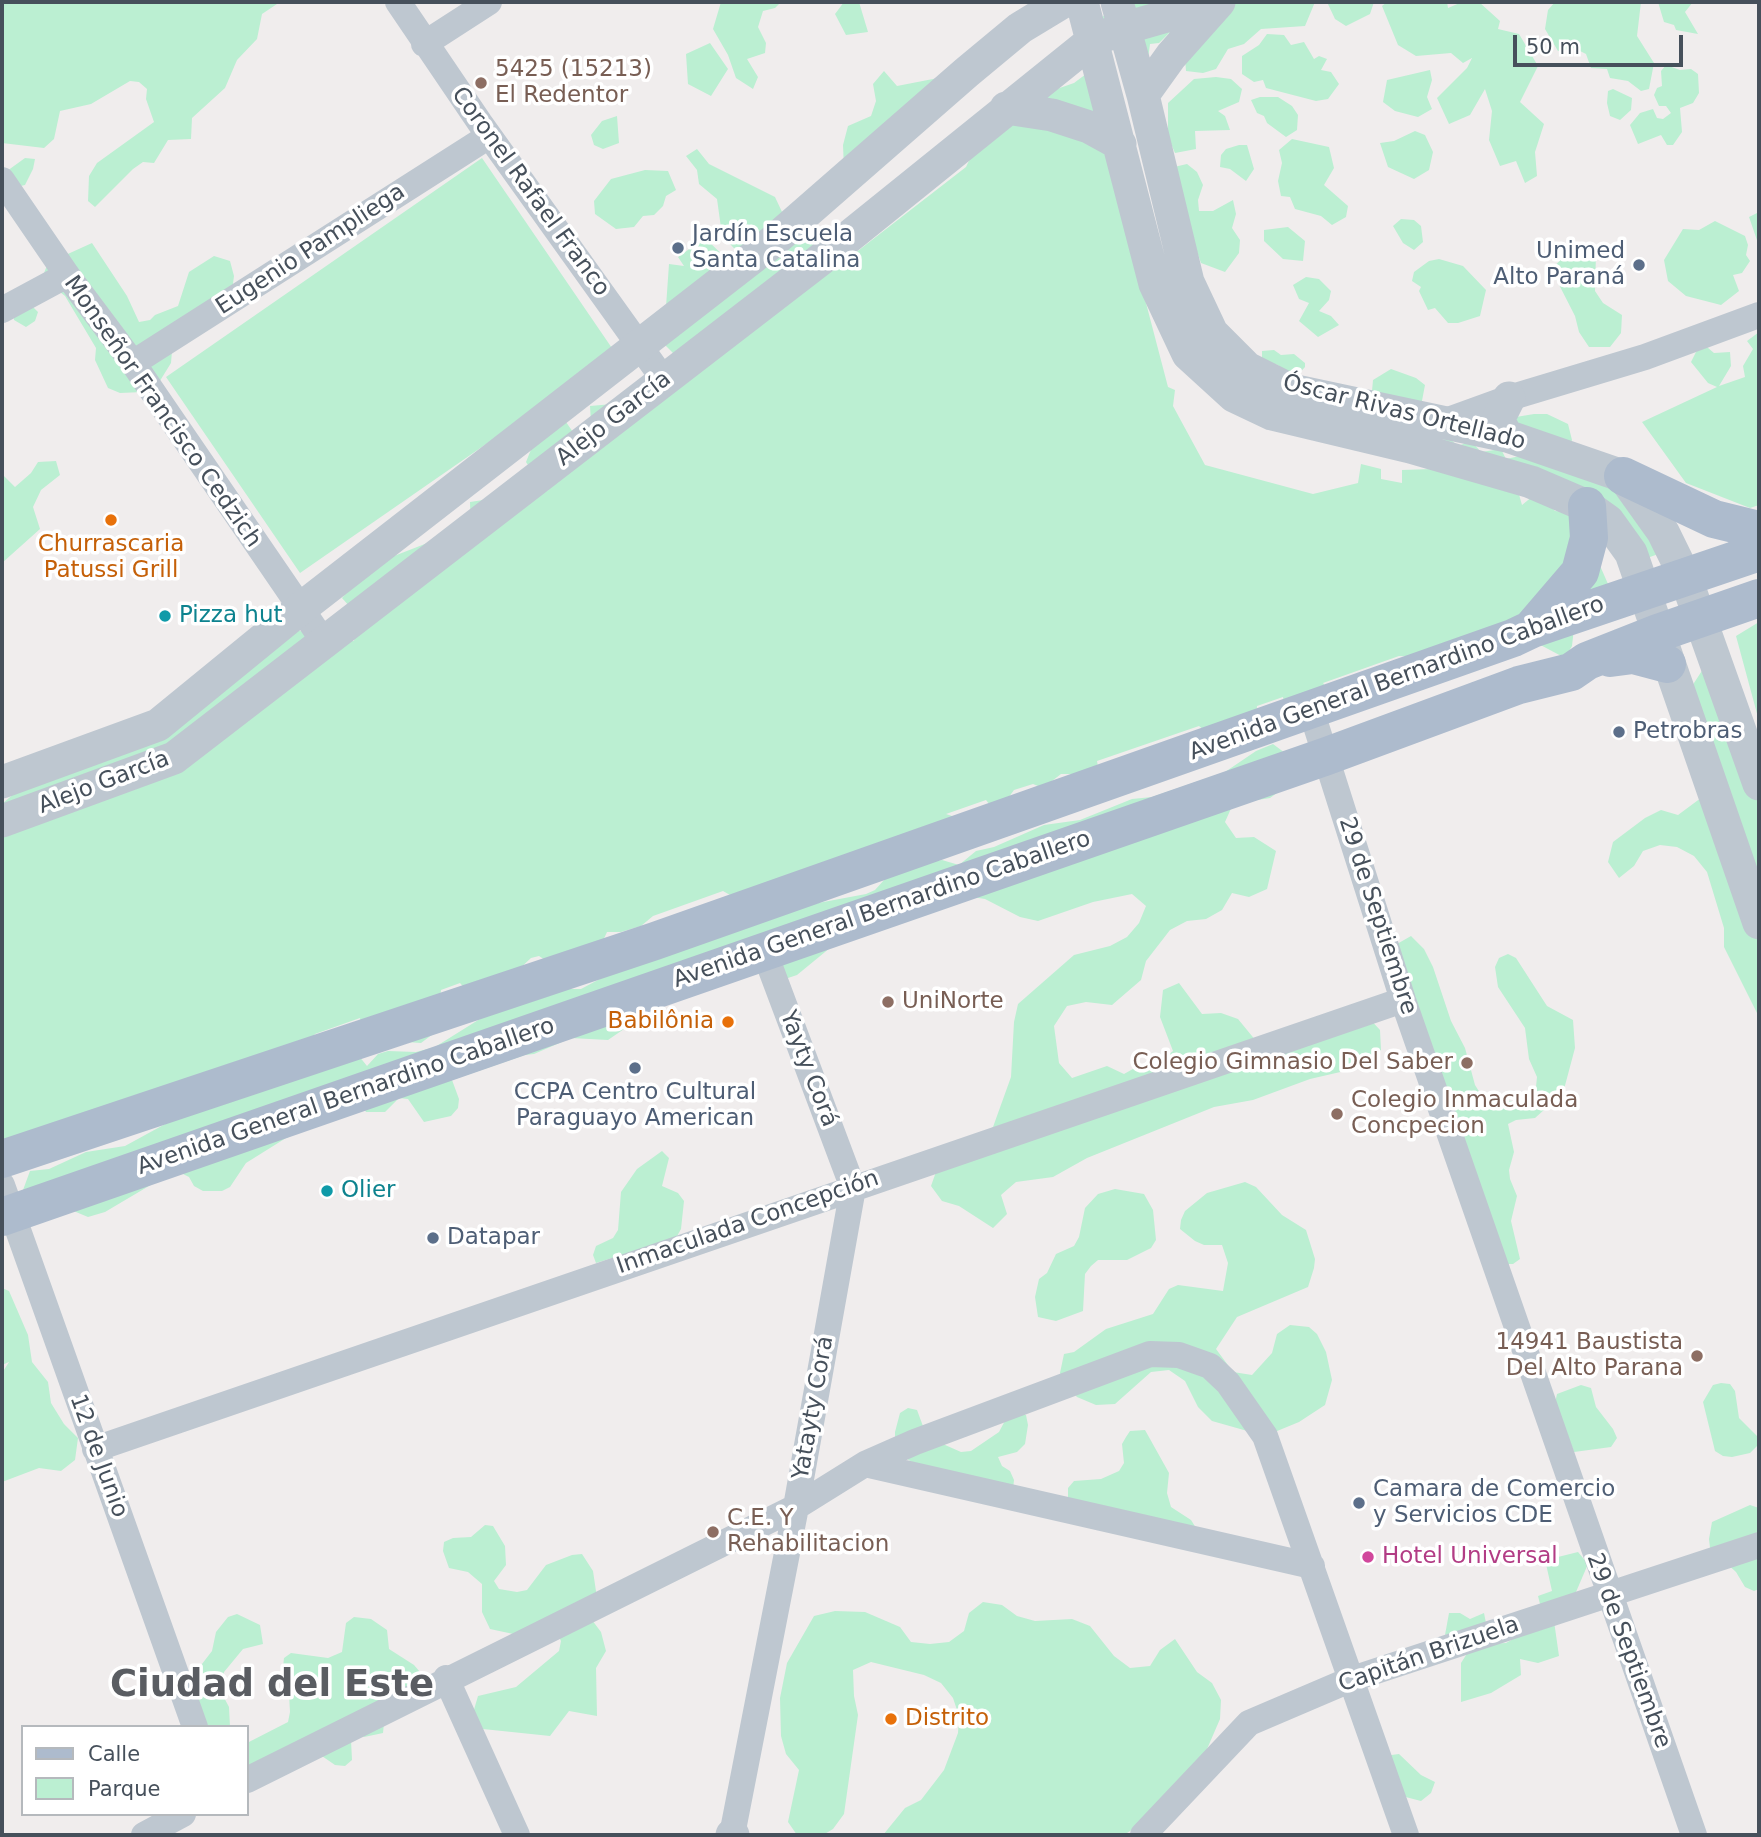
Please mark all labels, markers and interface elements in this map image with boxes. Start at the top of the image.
scale bar [1516,21,1686,65]
text: 50 m [1526,35,1580,59]
place label: 5425 (15213) El Redentor [495,56,652,110]
marker: 5425 (15213) El Redentor [473,75,489,91]
street label: Coronel Rafael Franco [445,82,615,302]
street label: Eugenio Pampliega [211,179,411,321]
place label: Jardín Escuela Santa Catalina [692,221,860,275]
place label: Unimed Alto Paraná [1493,238,1625,292]
marker: Jardín Escuela Santa Catalina [670,240,686,256]
marker: Unimed Alto Paraná [1631,257,1647,273]
street label: Monseñor Francisco Cedzich [57,271,267,553]
street label: Alejo García [551,366,677,472]
street label: Óscar Rivas Ortellado [1280,369,1528,457]
marker: Churrascaria Patussi Grill [103,512,119,528]
place label: Churrascaria Patussi Grill [38,531,184,585]
street label: Avenida General Bernardino Caballero [1186,591,1608,767]
place label: Pizza hut [179,602,282,630]
marker: Pizza hut [157,608,173,624]
place label: Petrobras [1633,718,1742,746]
marker: Petrobras [1611,724,1627,740]
street label: Alejo García [35,745,173,821]
street label: 29 de Septiembre [1332,814,1422,1018]
street label: Avenida General Bernardino Caballero [670,825,1094,995]
place label: UniNorte [902,988,1004,1016]
marker: UniNorte [880,994,896,1010]
street label: Yayty Corá [773,1007,843,1131]
place label: Babilônia [608,1008,714,1036]
street label: Avenida General Bernardino Caballero [134,1012,558,1182]
marker: Babilônia [720,1014,736,1030]
place label: Colegio Gimnasio Del Saber [1132,1049,1453,1077]
marker: Colegio Gimnasio Del Saber [1459,1055,1475,1071]
marker: CCPA Centro Cultural Paraguayo American [627,1060,643,1076]
place label: CCPA Centro Cultural Paraguayo American [514,1079,756,1133]
place label: Colegio Inmaculada Concpecion [1351,1087,1578,1141]
marker: Colegio Inmaculada Concpecion [1329,1106,1345,1122]
street label: Inmaculada Concepción [613,1165,883,1281]
place label: Olier [341,1177,395,1205]
marker: Olier [319,1183,335,1199]
place label: Datapar [447,1224,540,1252]
marker: Datapar [425,1230,441,1246]
place label: 14941 Baustista Del Alto Parana [1496,1329,1683,1383]
street label: Yatayty Corá [788,1334,840,1482]
marker: 14941 Baustista Del Alto Parana [1689,1348,1705,1364]
street label: 12 de Junio [63,1391,133,1521]
place label: Camara de Comercio y Servicios CDE [1373,1476,1615,1530]
marker: Camara de Comercio y Servicios CDE [1351,1495,1367,1511]
place label: C.E. Y Rehabilitacion [727,1505,889,1559]
marker: C.E. Y Rehabilitacion [705,1524,721,1540]
place label: Hotel Universal [1382,1543,1558,1571]
marker: Hotel Universal [1360,1549,1376,1565]
street label: 29 de Septiembre [1580,1550,1676,1752]
street label: Capitán Brizuela [1335,1611,1523,1699]
district label: Ciudad del Este [110,1664,434,1708]
place label: Distrito [905,1705,989,1733]
marker: Distrito [883,1711,899,1727]
legend [21,1725,248,1816]
text: Calle [88,1742,140,1766]
text: Parque [88,1777,160,1801]

